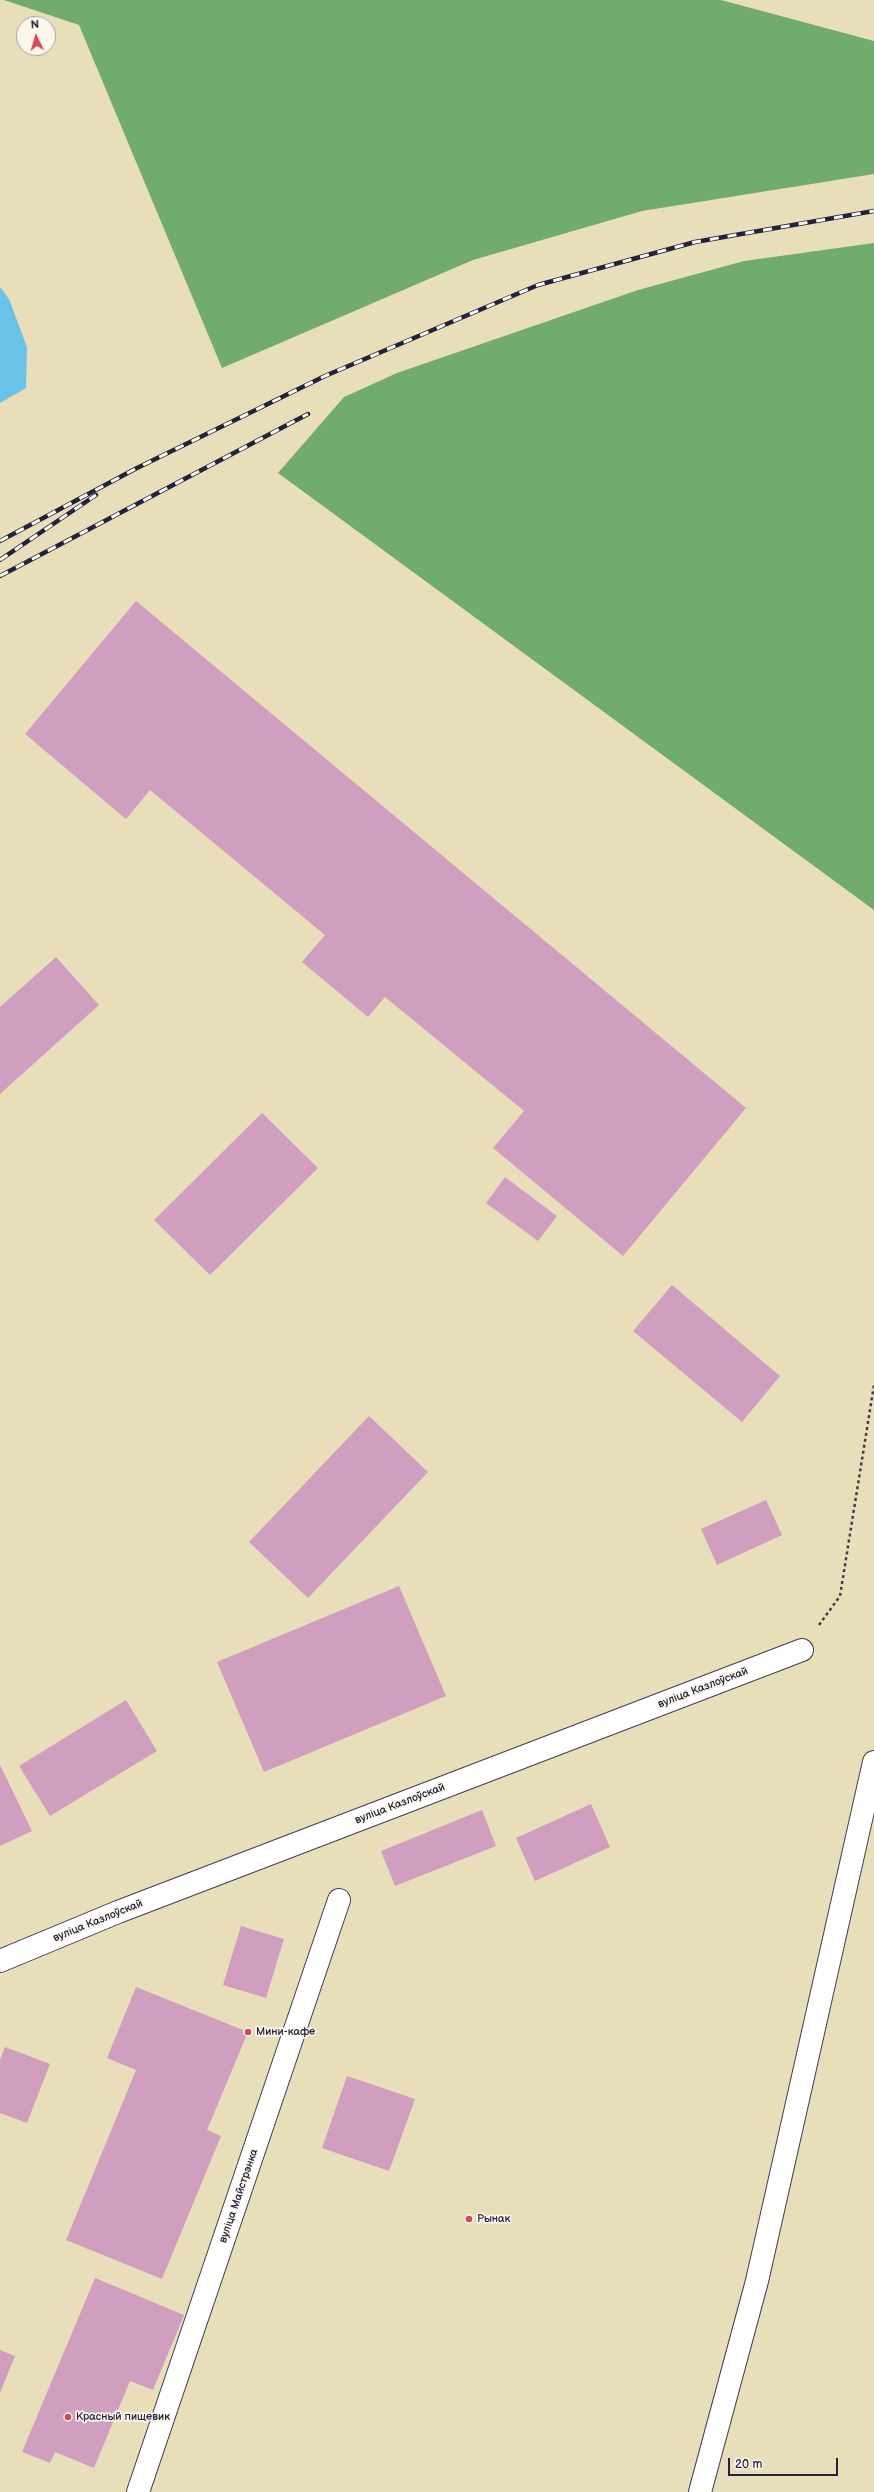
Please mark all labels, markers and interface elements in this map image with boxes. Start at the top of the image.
north arrow [16,16,56,56]
text: N [30,18,40,31]
street label: вуліца Казлоўскай [656,1665,750,1711]
street label: вуліца Казлоўскай [353,1781,447,1827]
street label: вуліца Казлоўскай [51,1897,145,1945]
place label: Мини-кафе [256,2025,315,2039]
marker: Мини-кафе [243,2027,253,2037]
street label: вуліца Майстрэнка [217,2147,261,2245]
place label: Рынак [477,2212,510,2226]
marker: Рынак [464,2214,474,2224]
place label: Красный пищевик [76,2410,170,2424]
marker: Красный пищевик [63,2412,73,2422]
scale bar [730,2450,840,2476]
text: 20 m [735,2457,762,2472]

